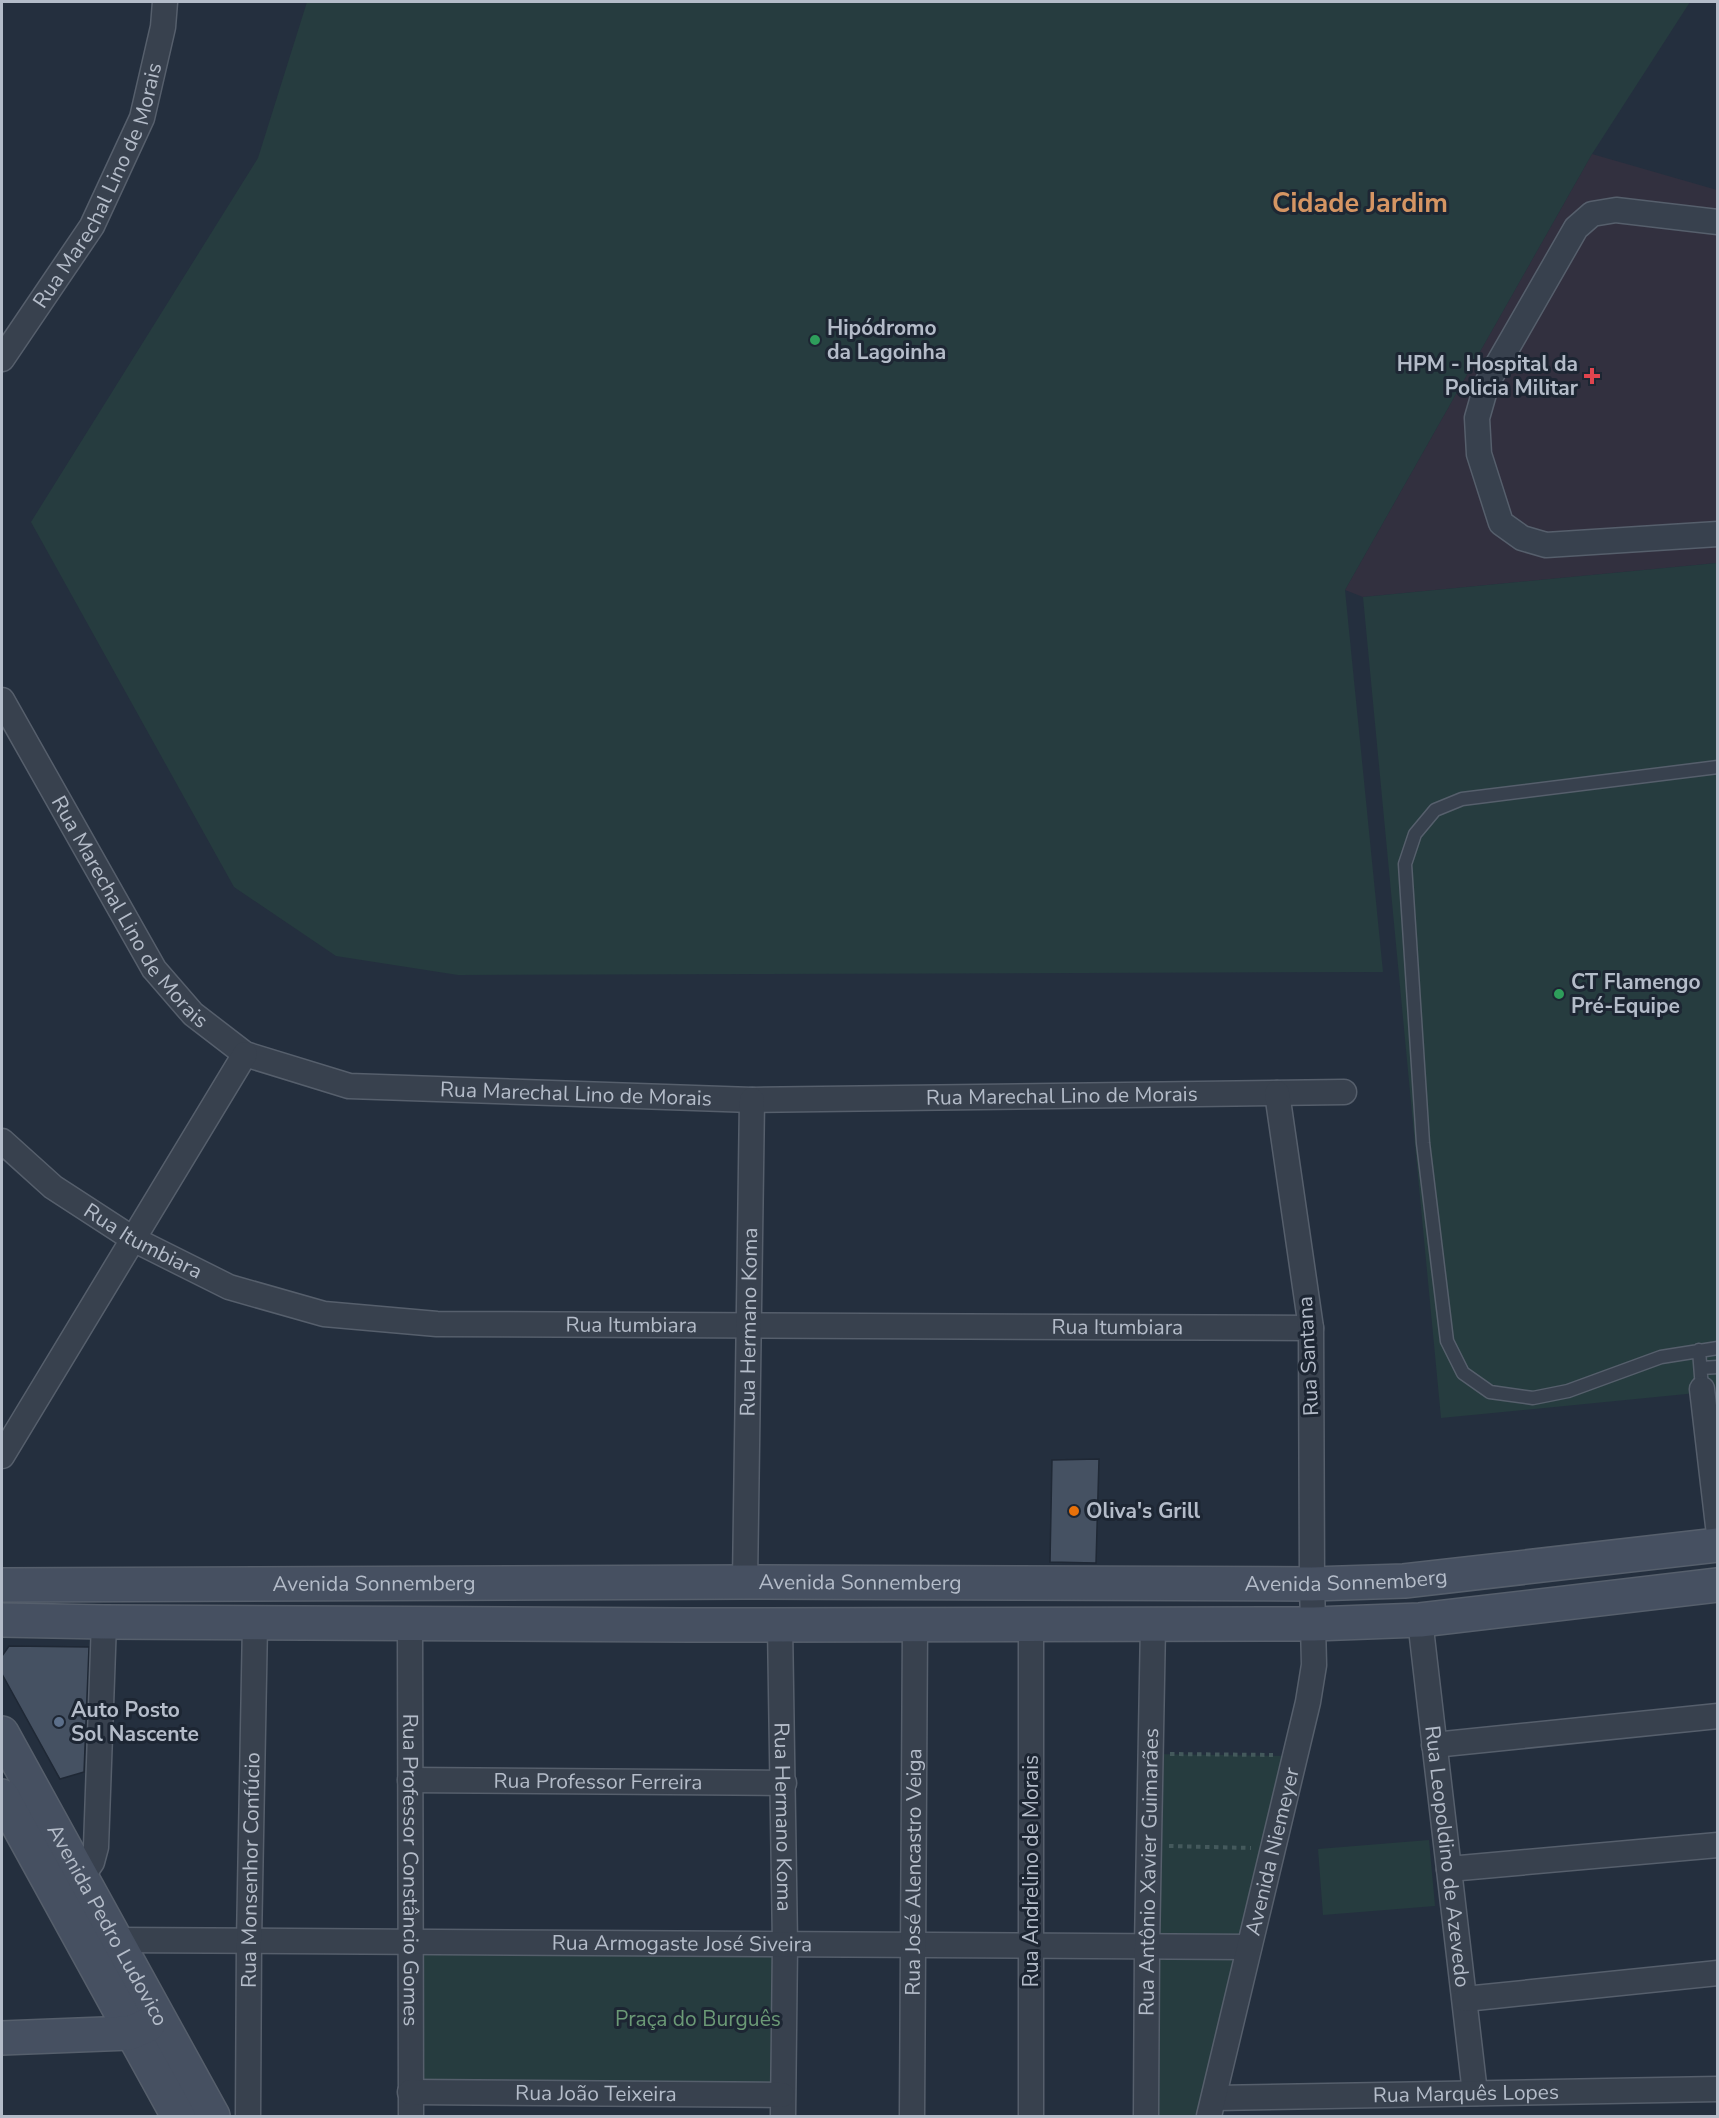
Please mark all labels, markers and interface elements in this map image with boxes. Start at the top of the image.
street label: Rua Marechal Lino de Morais [26,60,168,314]
district label: Cidade Jardim [1272,185,1448,222]
place label: Hipódromo da Lagoinha [827,314,946,366]
marker: Hipódromo da Lagoinha [808,333,822,347]
place label: HPM - Hospital da Policia Militar [1397,350,1579,402]
marker: HPM - Hospital da Policia Militar [1583,367,1601,385]
street label: Rua Marechal Lino de Morais [45,791,214,1034]
place label: CT Flamengo Pré-Equipe [1571,968,1701,1020]
marker: CT Flamengo Pré-Equipe [1552,987,1566,1001]
street label: Rua Marechal Lino de Morais [440,1075,712,1113]
street label: Rua Marechal Lino de Morais [926,1080,1198,1112]
street label: Rua Itumbiara [78,1197,207,1285]
street label: Rua Hermano Koma [733,1227,764,1417]
street label: Rua Santana [1291,1295,1325,1417]
street label: Rua Itumbiara [565,1311,697,1339]
street label: Rua Itumbiara [1051,1313,1183,1341]
place label: Oliva's Grill [1086,1497,1201,1525]
marker: Oliva's Grill [1067,1504,1081,1518]
street label: Avenida Sonnemberg [1244,1562,1449,1598]
street label: Avenida Sonnemberg [758,1568,962,1597]
street label: Avenida Sonnemberg [272,1569,476,1598]
place label: Auto Posto Sol Nascente [71,1696,199,1748]
street label: Rua Professor Constâncio Gomes [396,1714,425,2026]
marker: Auto Posto Sol Nascente [52,1715,66,1729]
street label: Rua Hermano Koma [768,1722,798,1912]
street label: Rua Leopoldino de Azevedo [1418,1724,1477,1989]
street label: Rua Antônio Xavier Guimarães [1133,1728,1165,2016]
street label: Rua José Alencastro Veiga [899,1748,928,1996]
street label: Rua Monsenhor Confúcio [235,1752,267,1988]
street label: Rua Andrelino de Morais [1017,1755,1045,1987]
street label: Avenida Niemeyer [1239,1764,1306,1938]
street label: Rua Professor Ferreira [493,1767,703,1796]
street label: Avenida Pedro Ludovico [41,1819,175,2031]
street label: Rua Armogaste José Siveira [552,1929,812,1958]
park label: Praça do Burguês [615,2005,781,2033]
street label: Rua Marquês Lopes [1373,2078,1559,2109]
street label: Rua João Teixeira [515,2079,677,2108]

